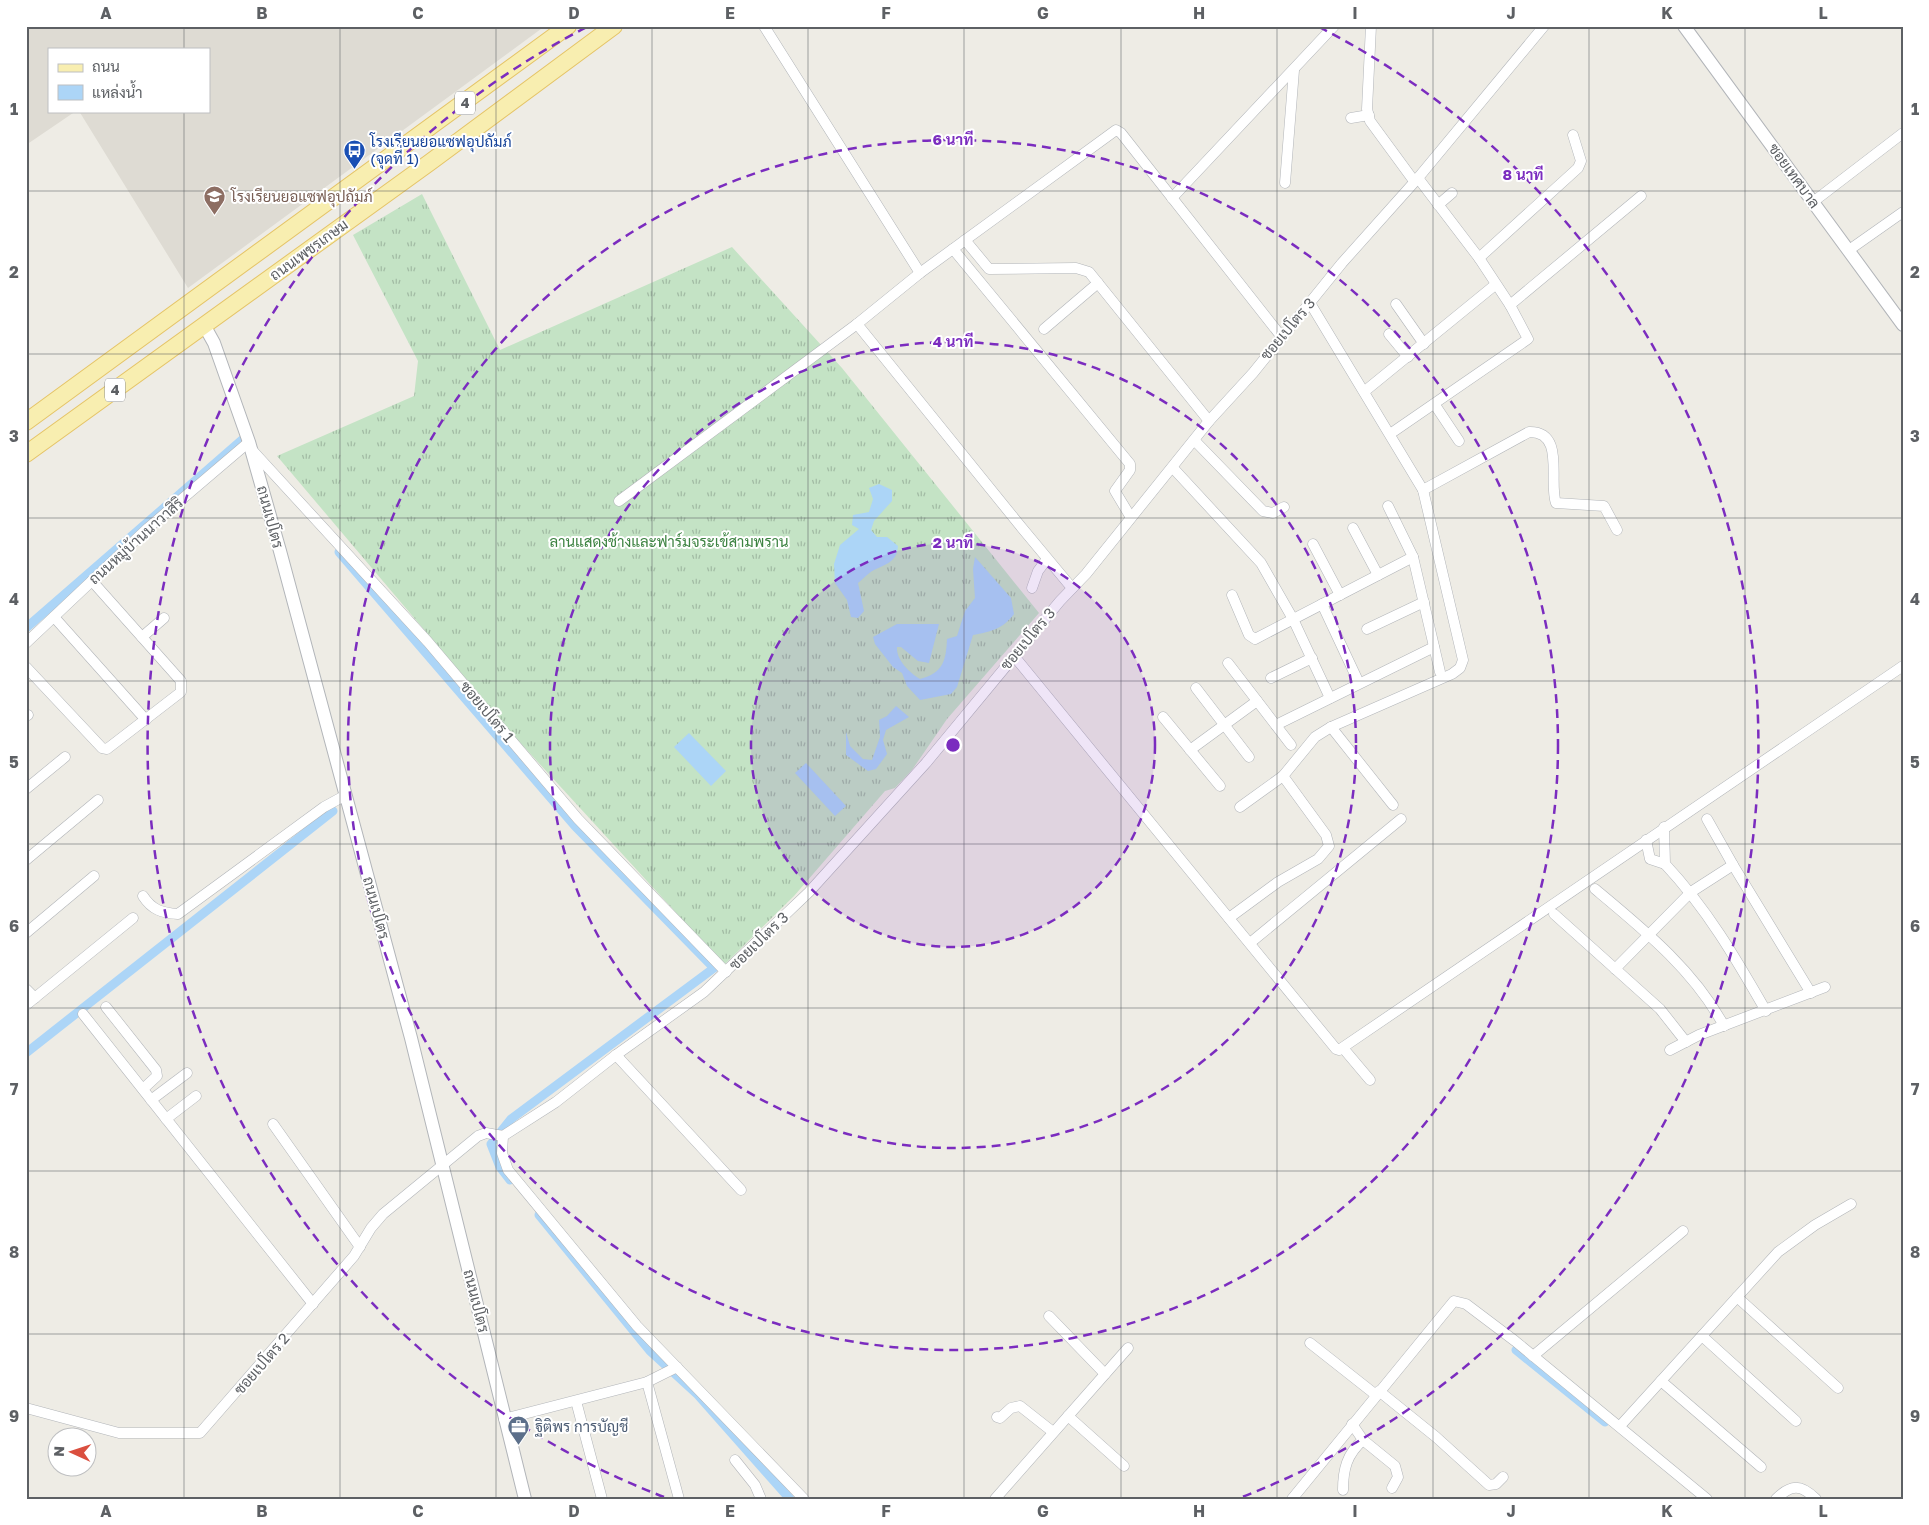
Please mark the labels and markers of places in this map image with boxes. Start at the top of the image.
place label: โรงเรียนยอแซฟอุปถัมภ์ (จุดที่ 1) [369,132,512,170]
bus stop icon: โรงเรียนยอแซฟอุปถัมภ์ (จุดที่ 1) [342,139,366,170]
school or university icon: โรงเรียนยอแซฟอุปถัมภ์ [203,185,227,216]
place label: โรงเรียนยอแซฟอุปถัมภ์ [230,187,373,208]
centre of rings [944,736,962,754]
office icon: ฐิติพร การบัญชี [507,1415,531,1446]
place label: ฐิติพร การบัญชี [534,1417,628,1437]

